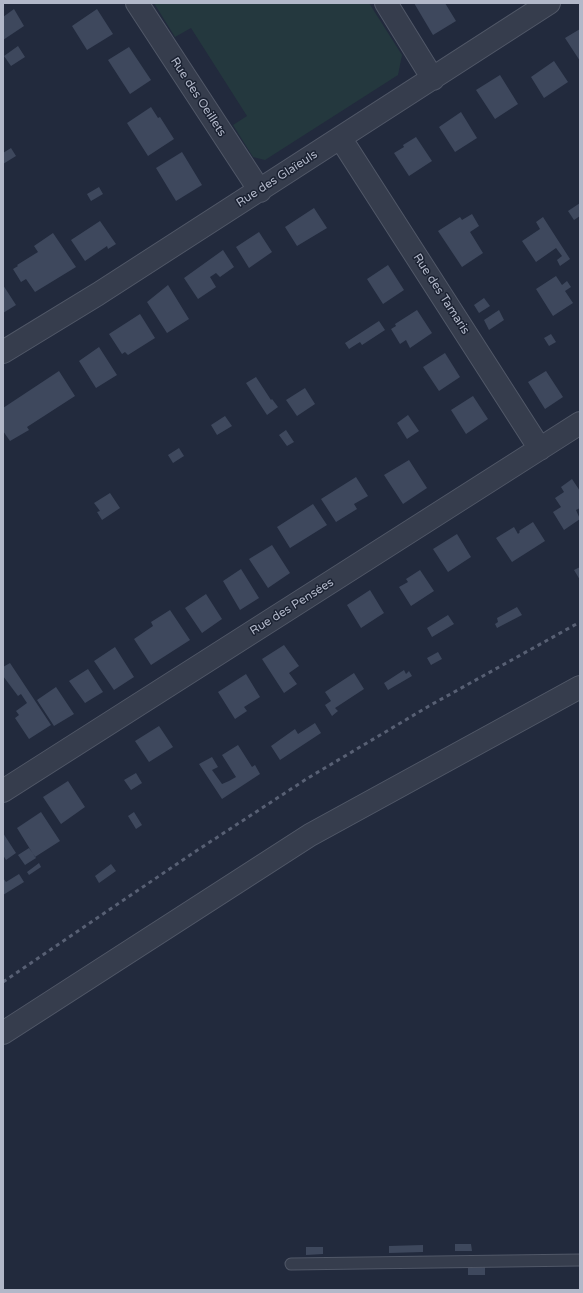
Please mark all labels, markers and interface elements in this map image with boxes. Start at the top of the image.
street label: Rue des Oeillets [167,55,229,139]
street label: Rue des Glaïeuls [234,147,320,211]
street label: Rue des Tamaris [410,251,472,337]
street label: Rue des Pensées [247,575,337,639]

